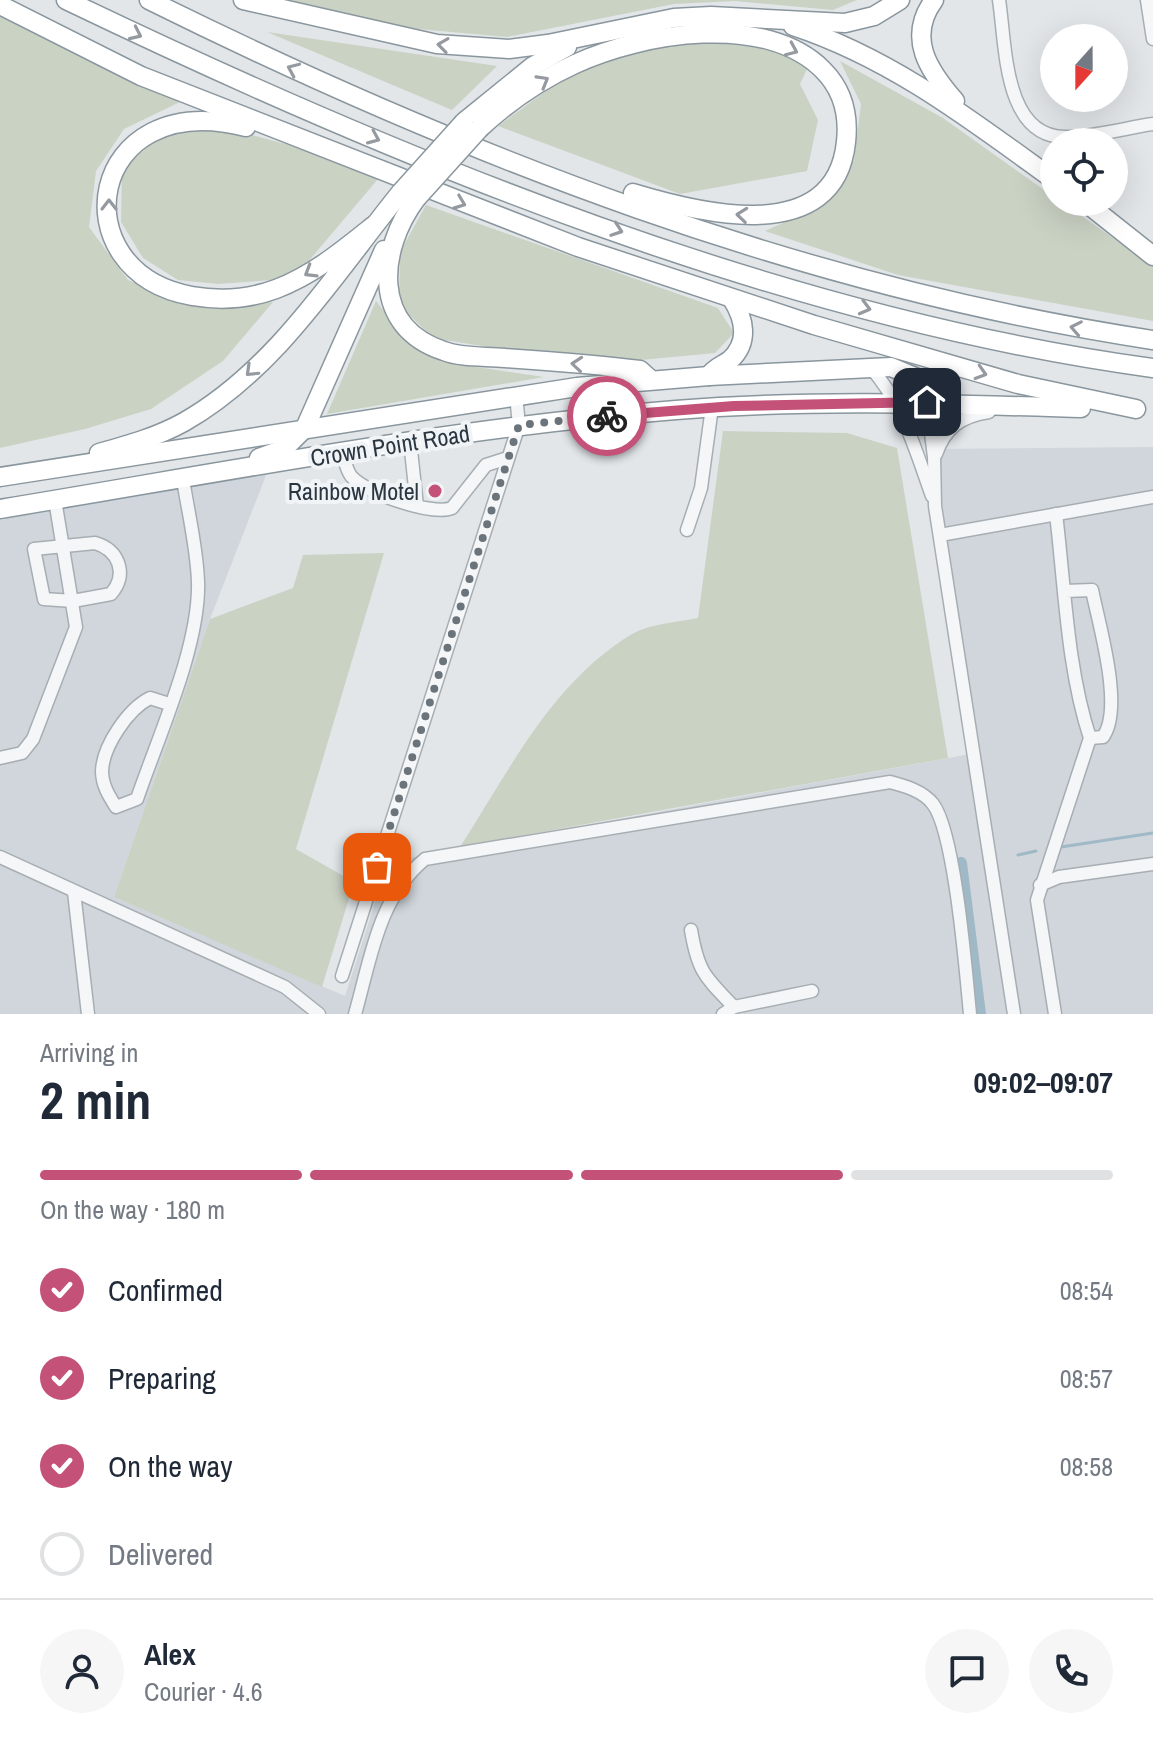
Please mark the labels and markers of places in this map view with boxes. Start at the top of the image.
pin [893,368,961,436]
place label: Rainbow Motel [288,475,419,507]
marker: Rainbow Motel [426,482,444,500]
pin [343,833,411,901]

